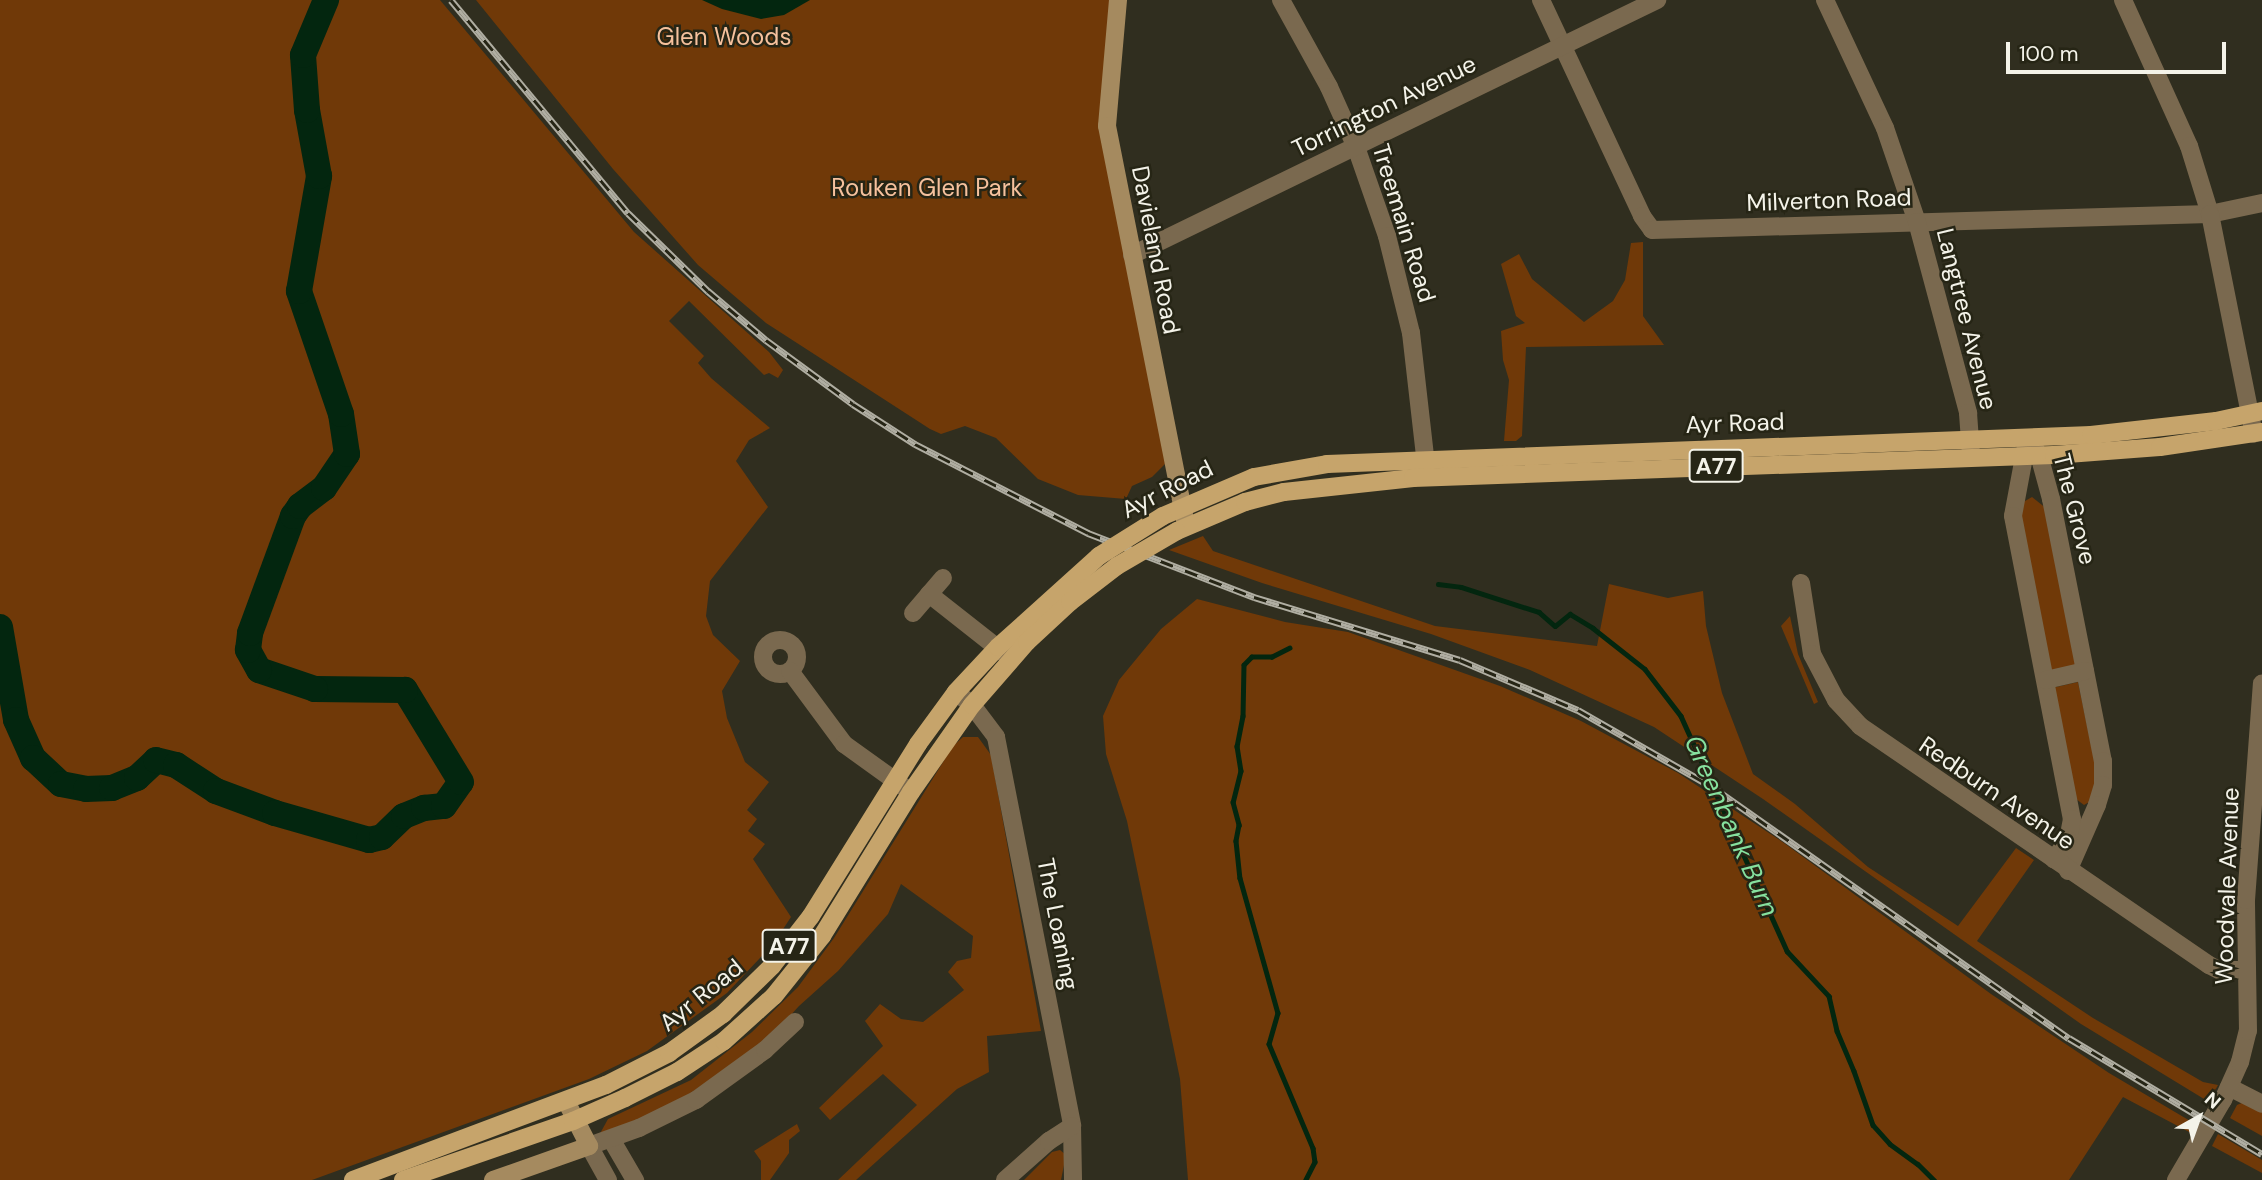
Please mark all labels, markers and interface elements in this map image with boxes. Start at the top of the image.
park label: Glen Woods [657,23,791,51]
scale bar [2010,28,2230,72]
text: 100 m [2019,40,2079,68]
street label: Torrington Avenue [1287,49,1481,163]
street label: Treemain Road [1366,140,1442,306]
street label: Davieland Road [1126,163,1186,337]
park label: Rouken Glen Park [831,174,1023,202]
street label: Milverton Road [1746,183,1912,217]
street label: Langtree Avenue [1931,225,2003,413]
street label: Ayr Road [1685,407,1785,439]
road number: A77 [1688,446,1744,486]
street label: The Grove [2047,451,2103,567]
street label: Ayr Road [1116,454,1218,524]
street label: Redburn Avenue [1914,730,2080,856]
water label: Greenbank Burn [1677,731,1785,921]
street label: Woodvale Avenue [2209,787,2245,985]
street label: The Loaning [1031,856,1085,992]
road number: A77 [761,926,817,965]
street label: Ayr Road [653,953,749,1037]
north arrow [2164,1082,2234,1152]
text: N [2199,1086,2226,1115]

